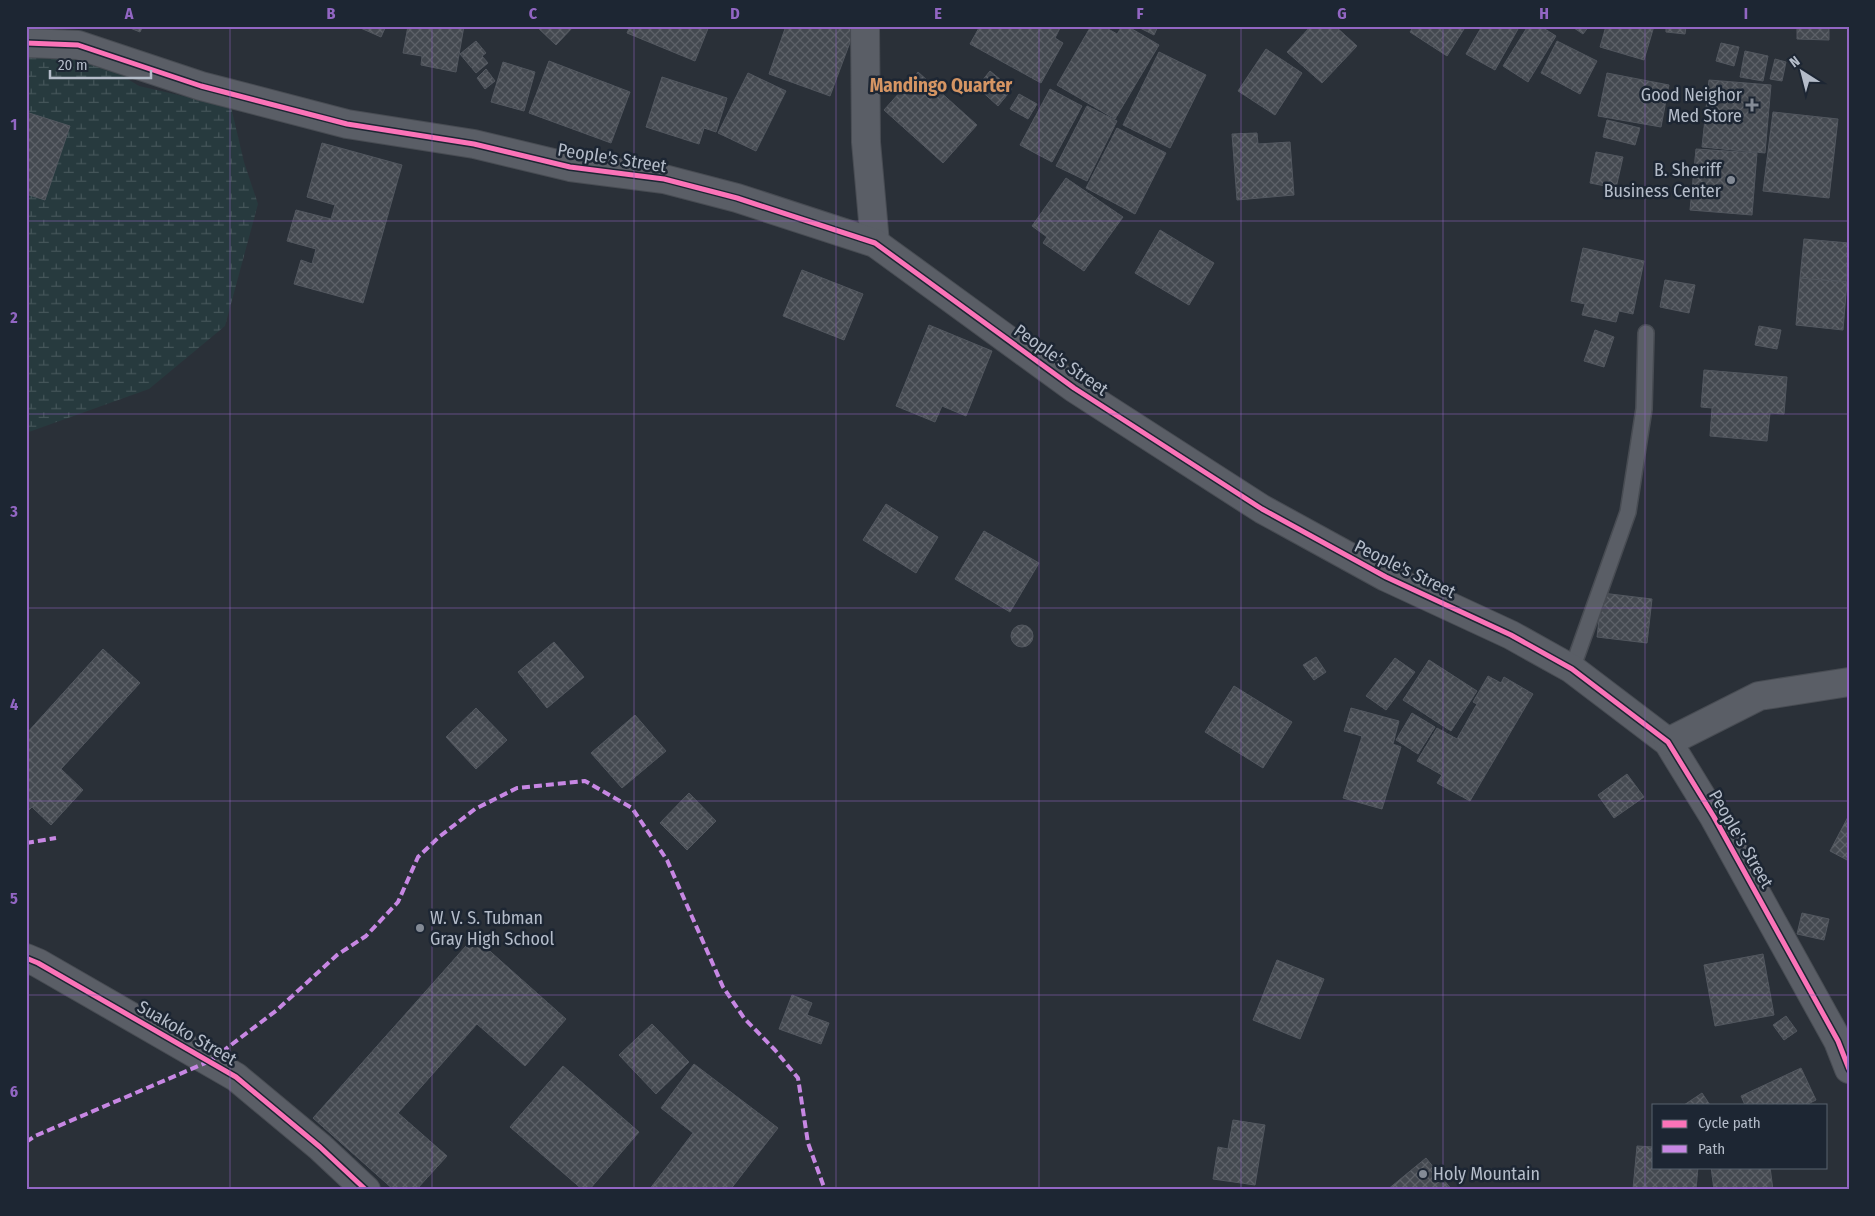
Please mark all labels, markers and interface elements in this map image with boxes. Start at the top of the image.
text: A [124,4,134,23]
text: B [327,4,336,23]
text: C [529,4,538,23]
text: D [730,4,740,23]
text: E [934,4,942,23]
text: F [1136,4,1144,23]
text: G [1337,4,1347,23]
text: H [1539,4,1549,23]
text: I [1744,4,1748,23]
scale bar [50,48,151,80]
north arrow [1778,48,1828,98]
text: N [1786,53,1803,71]
text: 20 m [58,56,88,74]
district label: Mandingo Quarter [870,74,1013,97]
place label: Good Neighor Med Store [1641,84,1743,127]
marker: Good Neighor Med Store [1746,99,1758,111]
text: 1 [11,115,17,134]
street label: People's Street [556,139,668,177]
place label: B. Sheriff Business Center [1604,159,1722,202]
marker: B. Sheriff Business Center [1725,174,1737,186]
text: 2 [9,308,18,327]
street label: People's Street [1010,319,1112,401]
text: 3 [9,502,18,521]
street label: People's Street [1351,535,1459,603]
text: 4 [10,695,18,714]
street label: People's Street [1704,786,1778,892]
text: 5 [10,889,18,908]
place label: W. V. S. Tubman Gray High School [430,907,555,950]
marker: W. V. S. Tubman Gray High School [414,922,426,934]
street label: Suakoko Street [133,996,241,1070]
text: 6 [10,1082,18,1101]
legend [1652,1104,1828,1168]
text: Cycle path [1698,1114,1761,1132]
text: Path [1698,1140,1725,1158]
place label: Holy Mountain [1433,1163,1540,1185]
marker: Holy Mountain [1417,1168,1429,1180]

